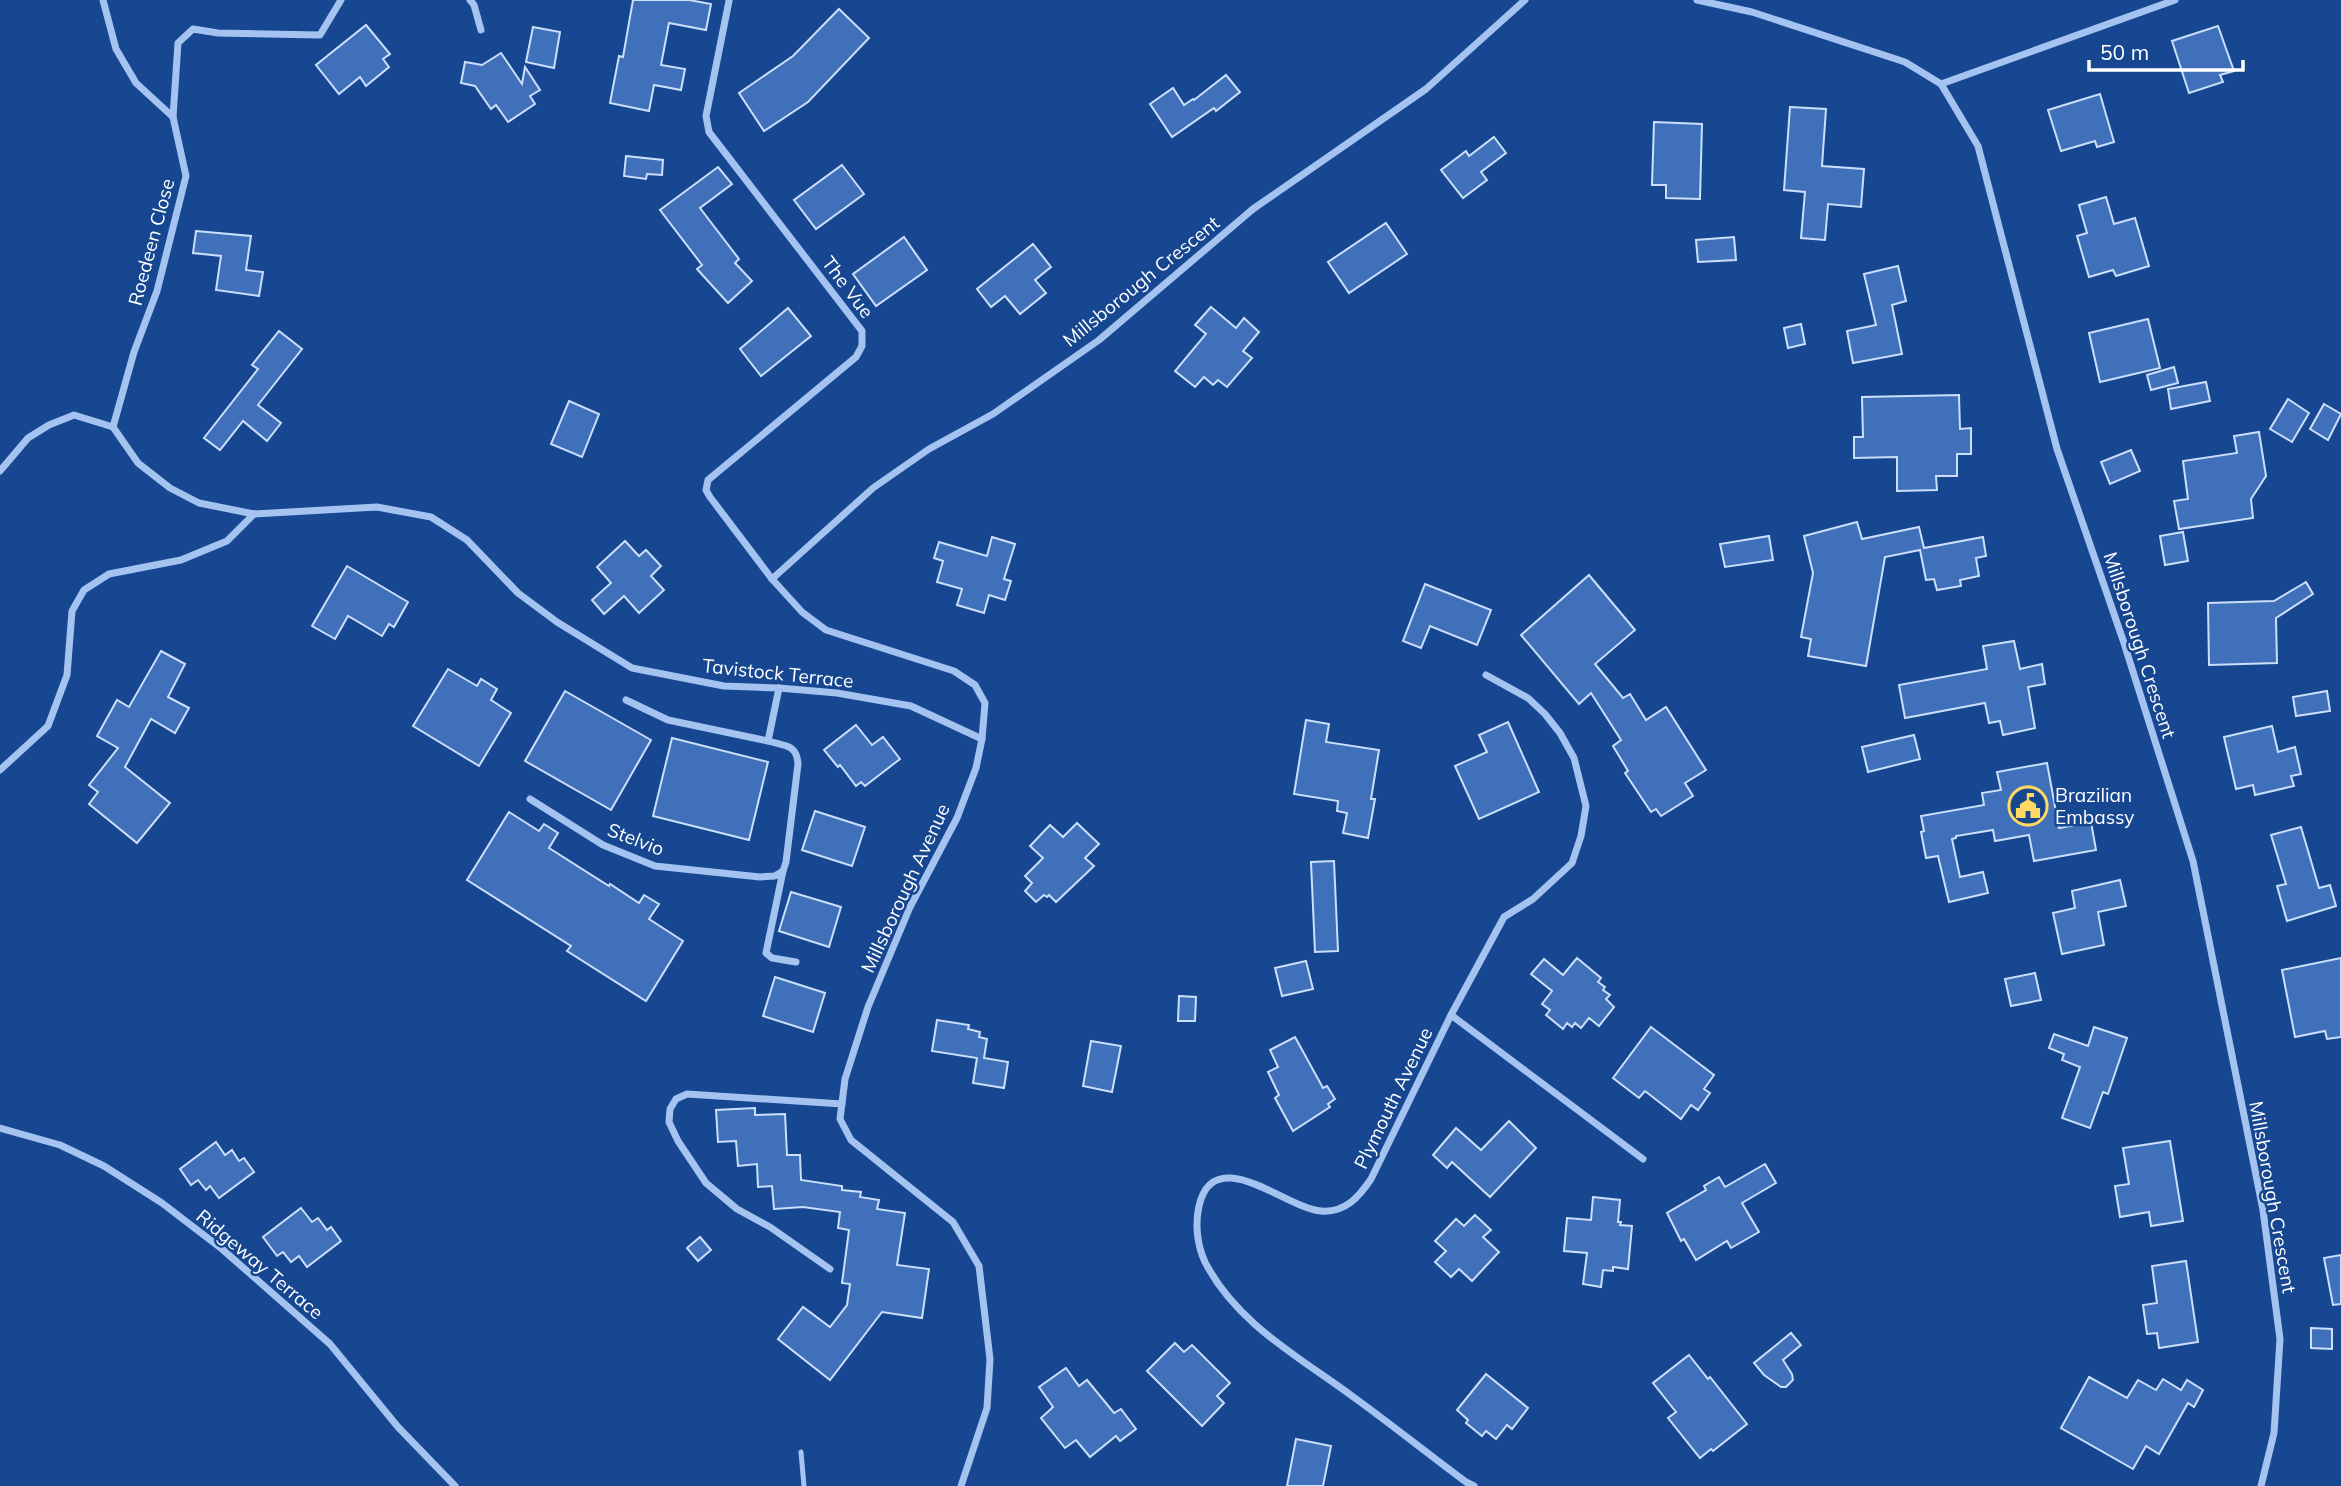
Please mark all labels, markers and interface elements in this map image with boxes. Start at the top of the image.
scale bar [2089,28,2243,72]
text: 50 m [2100,39,2149,65]
street label: Roedeen Close [123,176,179,308]
street label: Millsborough Crescent [1058,210,1224,352]
street label: The Vue [817,251,879,323]
street label: Millsborough Crescent [2099,549,2182,742]
street label: Tavistock Terrace [701,653,855,693]
place label: Brazilian Embassy [2055,783,2134,829]
public building icon: Brazilian Embassy [2007,785,2049,827]
street label: Millsborough Avenue [855,800,955,976]
street label: Stelvio [604,817,668,861]
street label: Plymouth Avenue [1348,1023,1438,1173]
street label: Millsborough Crescent [2244,1099,2302,1295]
street label: Ridgeway Terrace [192,1204,328,1324]

